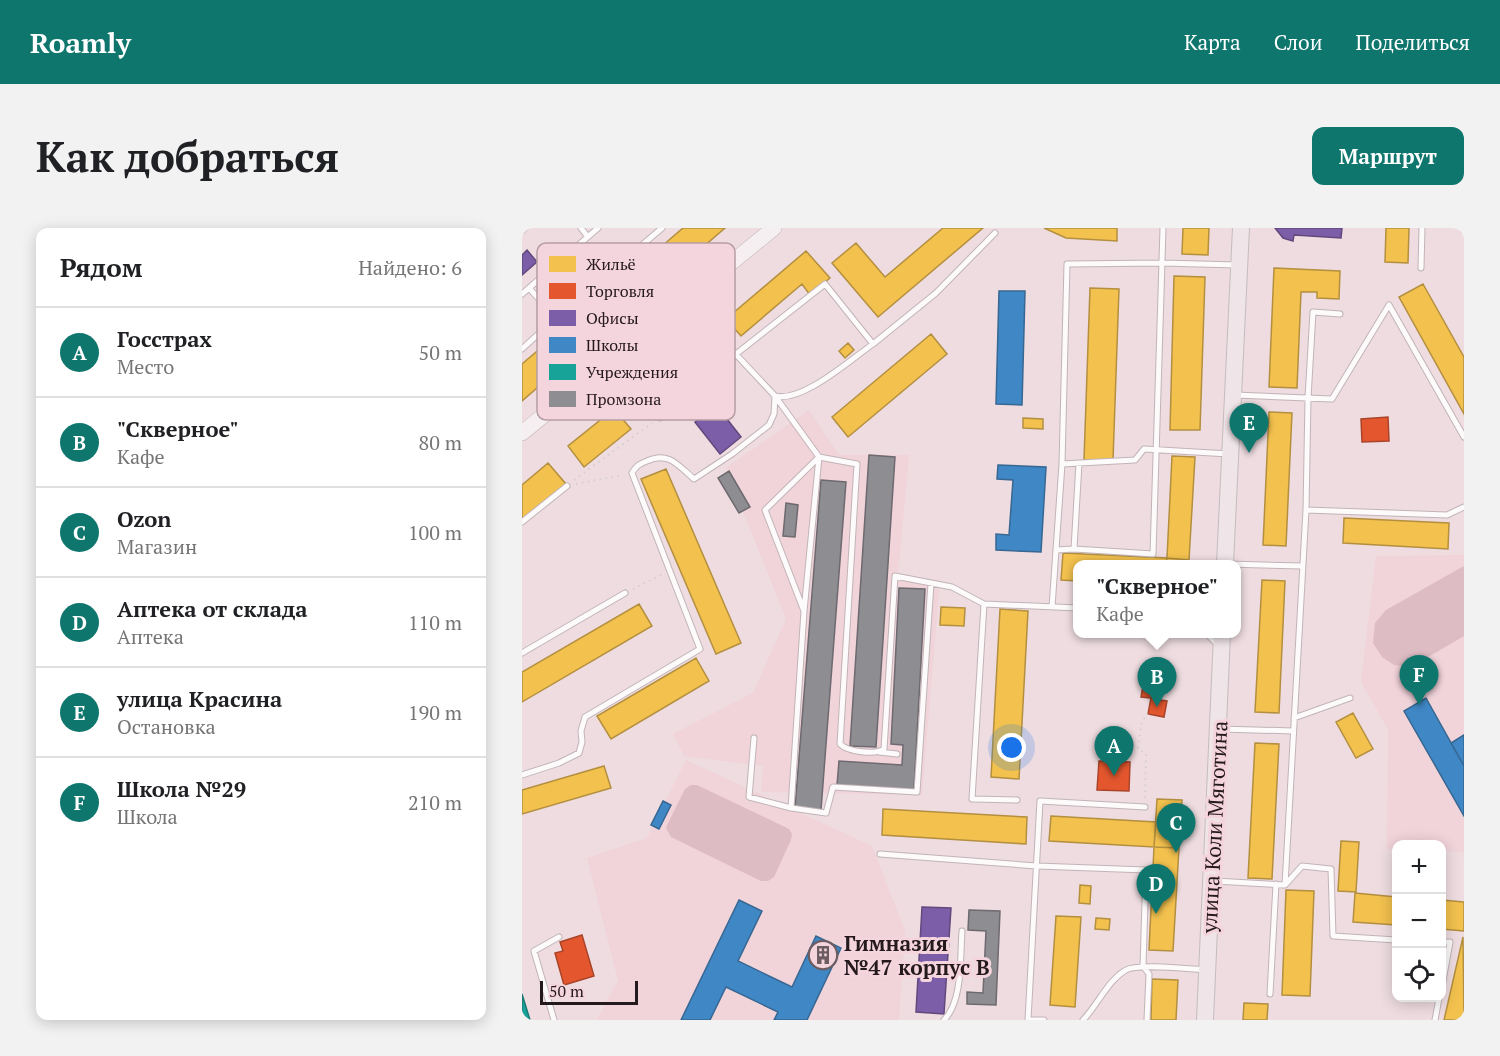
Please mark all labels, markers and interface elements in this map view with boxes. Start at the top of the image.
text: Roamly [30,24,131,61]
text: Карта [1184,28,1241,56]
text: Слои [1274,28,1323,56]
text: Поделиться [1356,28,1470,56]
button: Маршрут [1312,127,1464,185]
text: Как добраться [36,128,339,184]
legend [537,243,735,420]
text: Рядом [60,250,143,284]
text: Жильё [586,253,636,275]
text: Найдено: 6 [358,254,462,281]
text: Торговля [586,280,654,302]
text: Офисы [586,307,639,329]
text: Госстрах [117,324,212,353]
text: Школы [586,334,638,356]
text: A [72,339,87,366]
text: 50 m [419,339,462,366]
text: Место [117,353,174,380]
text: Учреждения [586,361,678,383]
text: Промзона [586,388,661,410]
pin: E [1230,404,1268,453]
text: "Скверное" [117,414,239,443]
text: B [73,429,86,456]
text: 80 m [419,429,462,456]
text: Кафе [117,443,165,470]
text: Ozon [117,504,171,533]
text: C [73,519,86,546]
text: 100 m [408,519,462,546]
text: Магазин [117,533,197,560]
popup [1073,560,1241,638]
text: "Скверное" [1096,571,1218,600]
text: Аптека от склада [117,594,308,623]
text: Кафе [1096,600,1144,627]
text: D [72,609,87,636]
text: 110 m [408,609,462,636]
text: Аптека [117,623,184,650]
pin: F [1400,656,1438,705]
pin: B [1138,658,1176,707]
text: улица Красина [117,684,282,713]
text: E [73,699,86,726]
text: 190 m [408,699,462,726]
text: Остановка [117,713,216,740]
street label: улица Коли Мяготина [1194,720,1234,935]
pin: A [1094,726,1134,776]
your location [997,733,1026,762]
text: Школа №29 [117,774,246,803]
text: F [74,789,85,816]
text: 210 m [408,789,462,816]
text: Школа [117,803,178,830]
pin: C [1156,804,1196,853]
map controls [1392,840,1446,1002]
button: + [1392,840,1446,894]
pin: D [1136,864,1176,914]
button: − [1392,894,1446,948]
place label: Гимназия №47 корпус В [844,929,990,981]
building icon: Гимназия №47 корпус В [807,939,839,971]
button: locate [1392,948,1446,1002]
scale bar [540,978,638,1006]
text: 50 m [549,980,584,1002]

